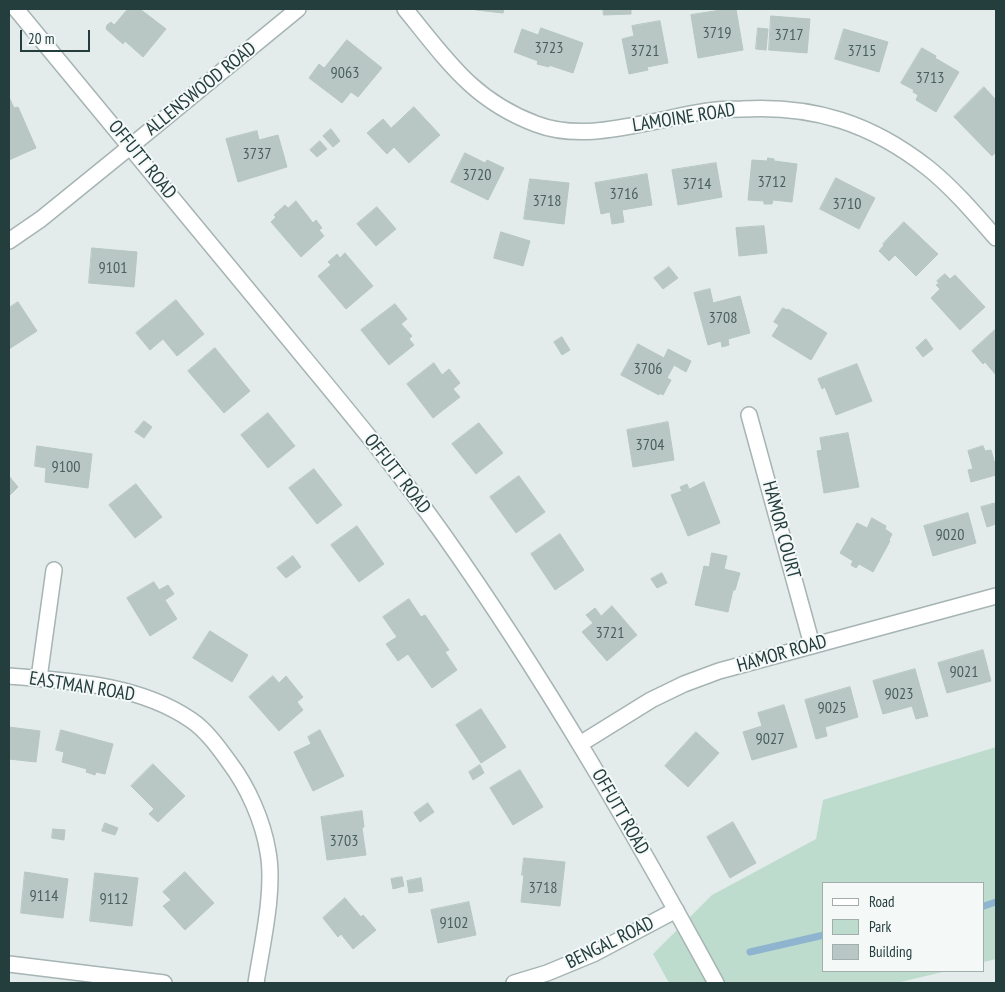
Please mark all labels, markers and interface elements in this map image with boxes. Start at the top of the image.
scale bar [22,20,92,52]
house number: 3719 [703,23,731,43]
house number: 3717 [775,25,803,45]
text: 20 m [28,29,54,48]
street label: ALLENSWOOD ROAD [141,37,261,141]
house number: 3723 [535,38,563,58]
house number: 3721 [631,41,659,61]
house number: 3715 [848,41,876,61]
house number: 9063 [331,63,359,83]
house number: 3713 [916,68,944,88]
street label: LAMOINE ROAD [631,99,737,137]
street label: OFFUTT ROAD [103,116,181,204]
house number: 3737 [243,144,271,164]
house number: 3720 [463,165,491,185]
house number: 3712 [758,172,786,192]
house number: 3714 [683,174,711,194]
house number: 3716 [610,184,638,204]
house number: 3718 [533,191,561,211]
house number: 3710 [833,194,861,214]
house number: 9101 [99,258,127,278]
house number: 3708 [709,308,737,328]
house number: 3706 [634,359,662,379]
street label: OFFUTT ROAD [359,430,435,518]
house number: 3704 [636,435,664,455]
house number: 9100 [52,457,80,477]
street label: HAMOR COURT [757,479,805,581]
house number: 9020 [936,525,964,545]
house number: 3721 [596,623,624,643]
street label: HAMOR ROAD [734,630,830,678]
house number: 9021 [950,662,978,682]
street label: EASTMAN ROAD [28,667,136,707]
house number: 9023 [885,684,913,704]
house number: 9025 [818,698,846,718]
house number: 9027 [756,729,784,749]
street label: OFFUTT ROAD [586,765,654,859]
house number: 3703 [330,831,358,851]
house number: 3718 [529,878,557,898]
legend [822,882,985,972]
house number: 9114 [30,886,58,906]
house number: 9112 [100,889,128,909]
text: Road [869,892,895,911]
street label: BENGAL ROAD [562,912,658,974]
house number: 9102 [440,913,468,933]
text: Park [869,917,891,936]
text: Building [869,942,912,961]

